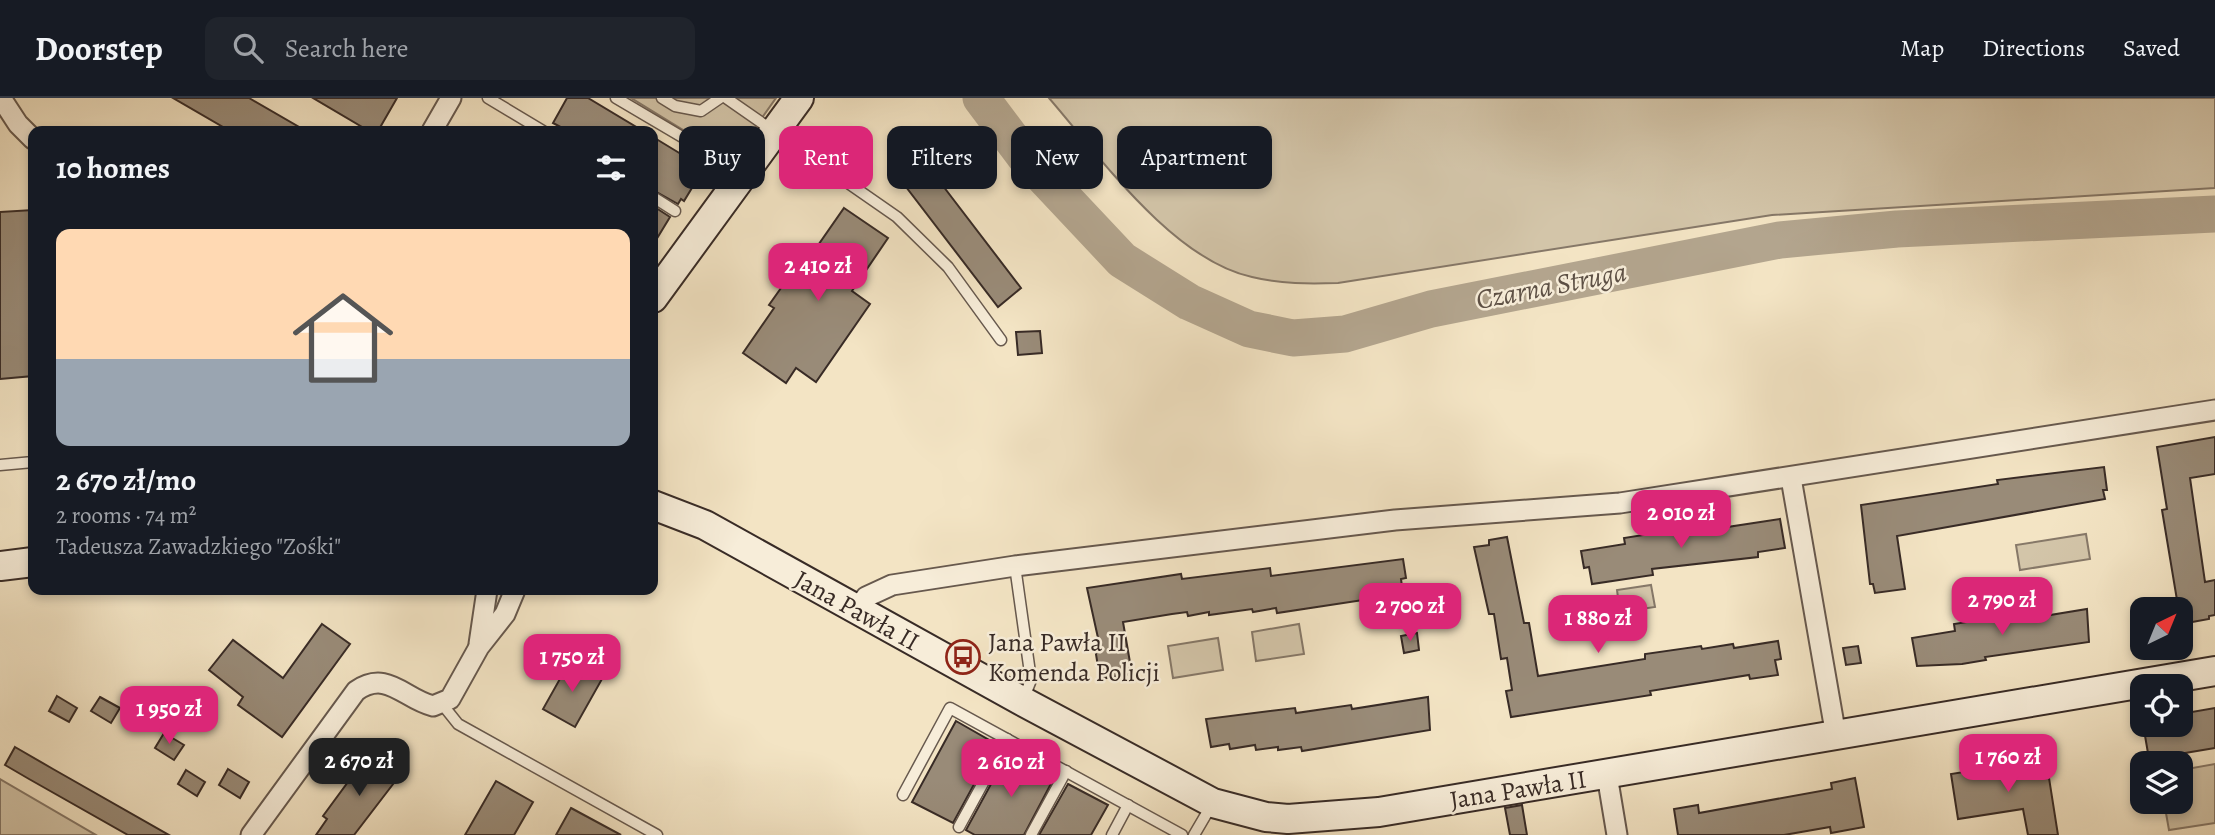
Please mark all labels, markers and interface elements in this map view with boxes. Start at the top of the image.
search box [205,17,695,80]
text: Doorstep [35,26,163,71]
icon: search [229,29,267,67]
text: Search here [285,31,408,66]
text: Map [1900,32,1944,64]
text: Directions [1982,32,2085,64]
text: Saved [2123,32,2180,64]
chip: Buy [679,126,765,189]
chip: Rent [779,126,873,189]
chip: Filters [887,126,997,189]
chip: New [1011,126,1103,189]
chip: Apartment [1117,126,1272,189]
text: 10 homes [56,148,170,188]
icon: filters [592,149,630,187]
pin: 2 410 zł [746,244,890,303]
text: 2 410 zł [784,250,852,281]
water label: Czarna Struga [1473,253,1630,319]
icon: home [280,275,406,401]
text: 2 670 zł/mo [56,460,196,500]
pin: 2 010 zł [1609,490,1753,550]
text: 2 010 zł [1647,497,1715,528]
text: 2 rooms · 74 m² [56,500,196,531]
text: Tadeusza Zawadzkiego "Zośki" [56,531,341,562]
street label: Jana Pawła II [788,562,926,659]
pin: 2 790 zł [1930,578,2074,637]
pin: 2 700 zł [1338,584,1482,643]
text: 2 790 zł [1968,584,2036,615]
text: 2 700 zł [1375,590,1445,621]
pin: 1 880 zł [1526,596,1670,655]
north arrow [2130,597,2193,660]
map controls [2130,597,2193,814]
text: 1 880 zł [1564,602,1632,633]
place label: Jana Pawła II Komenda Policji [988,625,1160,690]
pin: 1 750 zł [500,634,644,694]
bus stop icon: Jana Pawła II Komenda Policji [944,638,982,676]
text: 1 750 zł [540,641,604,672]
button: locate [2130,674,2193,737]
pin: 1 950 zł [97,686,241,746]
text: 1 950 zł [136,693,202,724]
pin: 1 760 zł [1936,734,2080,794]
pin: 2 670 zł [287,738,431,798]
pin: 2 610 zł [939,740,1083,799]
text: 1 760 zł [1975,741,2041,772]
text: 2 670 zł [325,745,393,776]
text: 2 610 zł [977,746,1045,777]
button: layers [2130,751,2193,814]
street label: Jana Pawła II [1447,761,1589,818]

